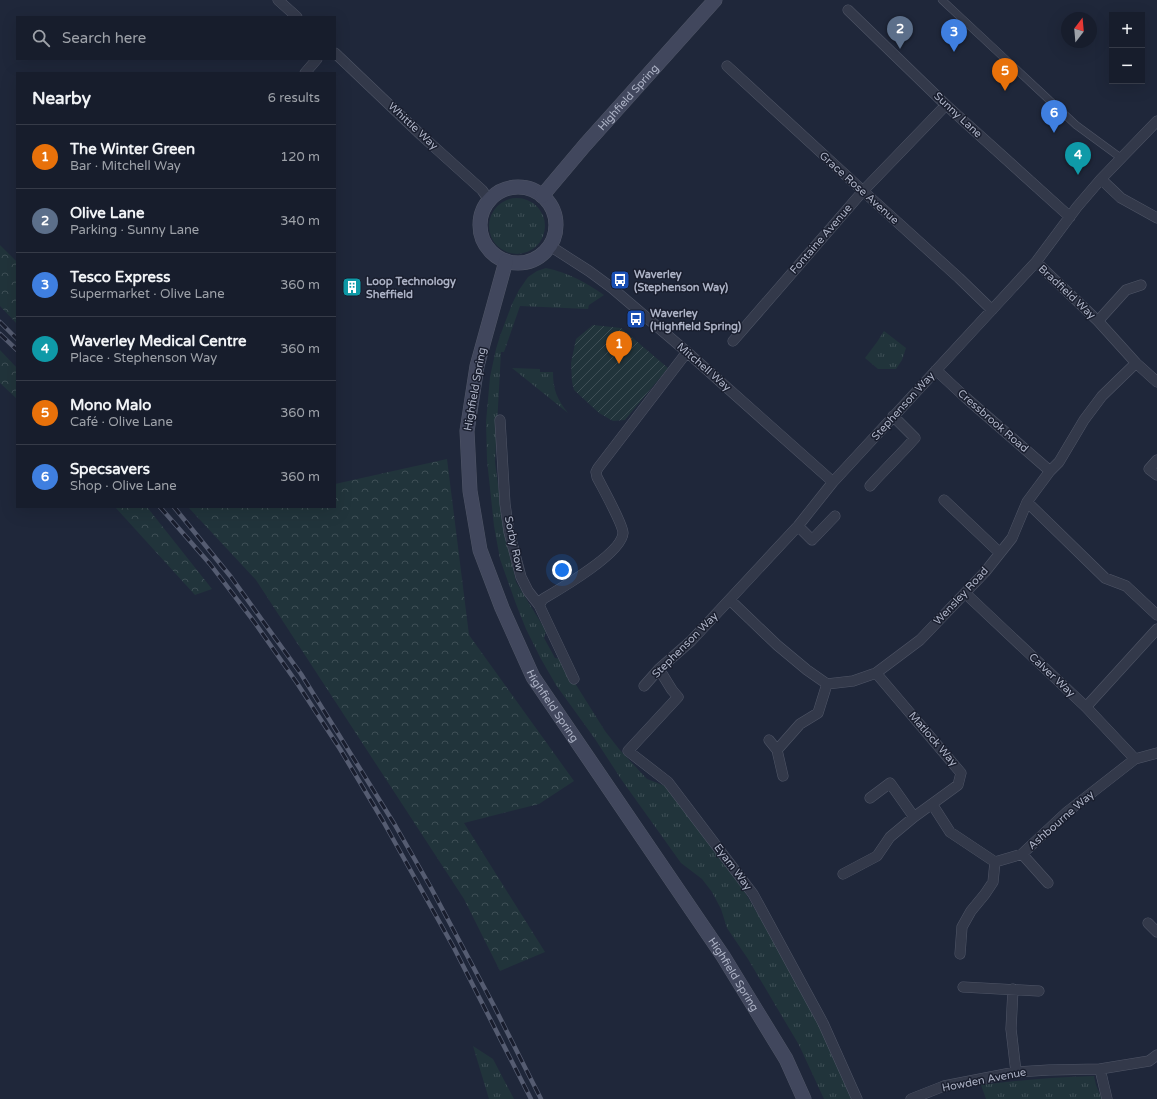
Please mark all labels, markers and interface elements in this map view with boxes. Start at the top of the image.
north arrow [1061,12,1097,48]
map controls [1109,12,1145,84]
button: + [1109,12,1145,48]
search box [16,16,336,60]
pin: 2 [887,16,913,49]
pin: 3 [941,19,967,52]
icon: search [30,27,52,49]
text: Search here [62,29,146,47]
button: − [1109,48,1145,84]
pin: 5 [992,58,1018,91]
street label: Highfield Spring [595,61,661,133]
text: Nearby [32,88,91,109]
street label: Sunny Lane [931,89,985,141]
text: 6 results [268,90,320,106]
street label: Whittle Way [385,100,441,152]
pin: 6 [1041,100,1067,133]
text: The Winter Green [70,140,195,158]
pin: 4 [1065,142,1091,175]
text: 1 [41,149,49,165]
text: 120 m [280,149,320,165]
street label: Grace Rose Avenue [817,149,901,227]
text: Bar · Mitchell Way [70,158,181,174]
street label: Fontaine Avenue [787,202,855,276]
text: Olive Lane [70,204,144,222]
text: 2 [41,213,49,229]
text: 340 m [280,213,320,229]
text: Parking · Sunny Lane [70,222,199,238]
street label: Bradfield Way [1036,262,1098,322]
text: Tesco Express [70,268,170,286]
place label: Waverley (Stephenson Way) [634,268,729,295]
bus stop icon: Waverley (Stephenson Way) [609,269,631,291]
place label: Loop Technology Sheffield [366,275,456,301]
building icon: Loop Technology Sheffield [341,276,363,298]
text: 3 [41,277,49,293]
text: 360 m [280,277,320,293]
text: Supermarket · Olive Lane [70,286,225,302]
place label: Waverley (Highfield Spring) [650,307,742,334]
bus stop icon: Waverley (Highfield Spring) [625,308,647,330]
pin: 1 [606,331,632,364]
text: Waverley Medical Centre [70,332,246,350]
street label: Mitchell Way [674,340,734,394]
text: 4 [41,341,49,357]
text: 360 m [280,341,320,357]
street label: Highfield Spring [461,346,489,432]
text: Place · Stephenson Way [70,350,217,366]
street label: Stephenson Way [869,369,937,443]
street label: Cressbrook Road [955,387,1031,455]
text: Mono Malo [70,396,151,414]
text: 5 [41,405,49,421]
text: 360 m [280,405,320,421]
text: Café · Olive Lane [70,414,173,430]
text: Specsavers [70,460,150,478]
text: 6 [41,469,49,485]
text: 360 m [280,469,320,485]
text: Shop · Olive Lane [70,478,177,494]
street label: Sorby Row [502,515,526,573]
your location [552,560,572,580]
street label: Wensley Road [931,564,991,628]
street label: Stephenson Way [649,609,721,681]
street label: Calver Way [1026,650,1078,700]
street label: Highfield Spring [524,667,582,744]
street label: Matlock Way [906,709,960,769]
street label: Ashbourne Way [1025,788,1097,852]
street label: Eyam Way [711,841,755,893]
street label: Highfield Spring [706,935,762,1014]
street label: Howden Avenue [941,1065,1027,1095]

